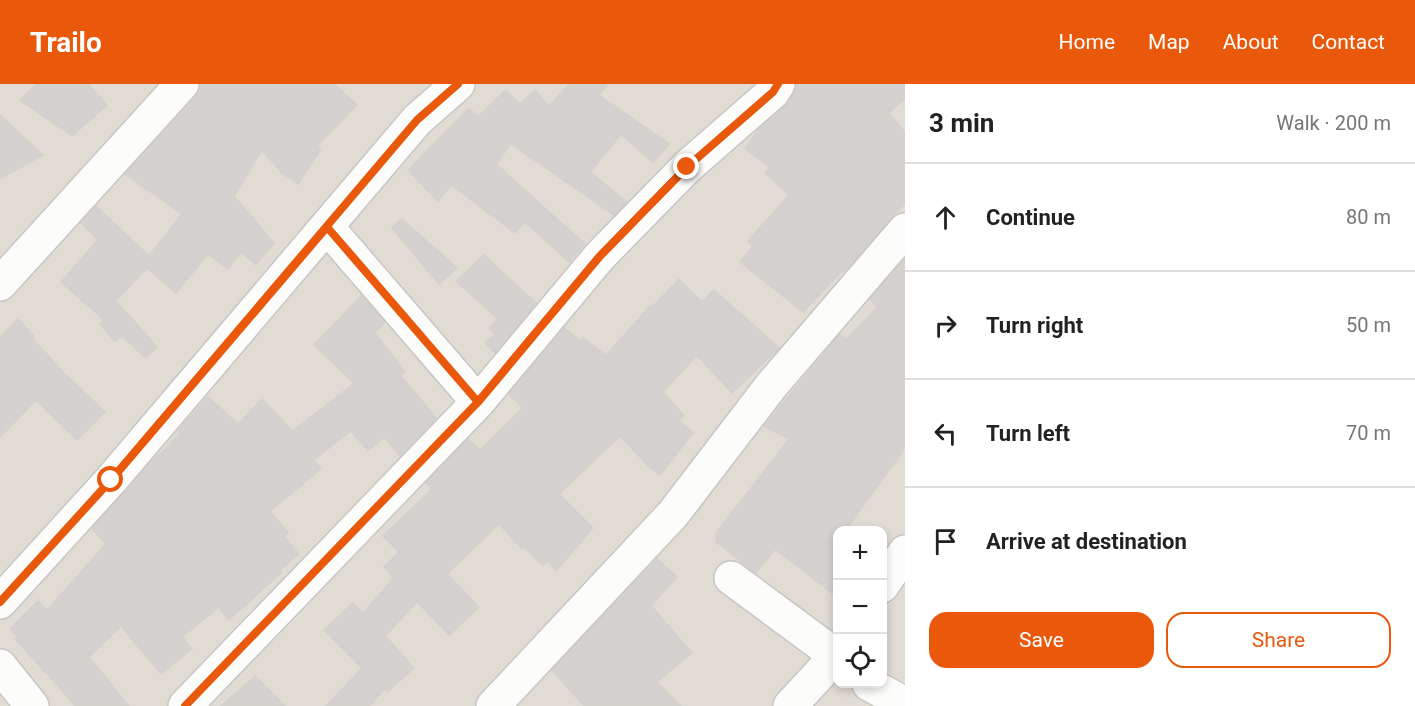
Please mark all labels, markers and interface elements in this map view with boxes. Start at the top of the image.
text: Trailo [30,26,102,59]
text: Home [1059,30,1115,54]
text: Map [1148,30,1190,54]
text: About [1223,30,1279,54]
text: Contact [1312,30,1385,54]
text: 3 min [929,108,994,138]
text: Walk · 200 m [1276,111,1391,135]
route end [673,153,699,179]
icon: ahead [929,201,962,234]
text: Continue [986,205,1075,230]
text: 80 m [1346,205,1391,229]
icon: right [929,309,962,342]
text: Turn right [986,313,1083,338]
text: 50 m [1346,313,1391,337]
icon: left [929,417,962,450]
text: Turn left [986,421,1070,446]
text: 70 m [1346,421,1391,445]
route start [97,466,123,492]
icon: arrive [929,525,962,558]
map controls [833,526,887,688]
button: + [833,526,887,580]
text: Arrive at destination [986,529,1187,554]
button: − [833,580,887,634]
button: Save [929,612,1154,668]
button: Share [1166,612,1391,668]
button: locate [833,634,887,688]

